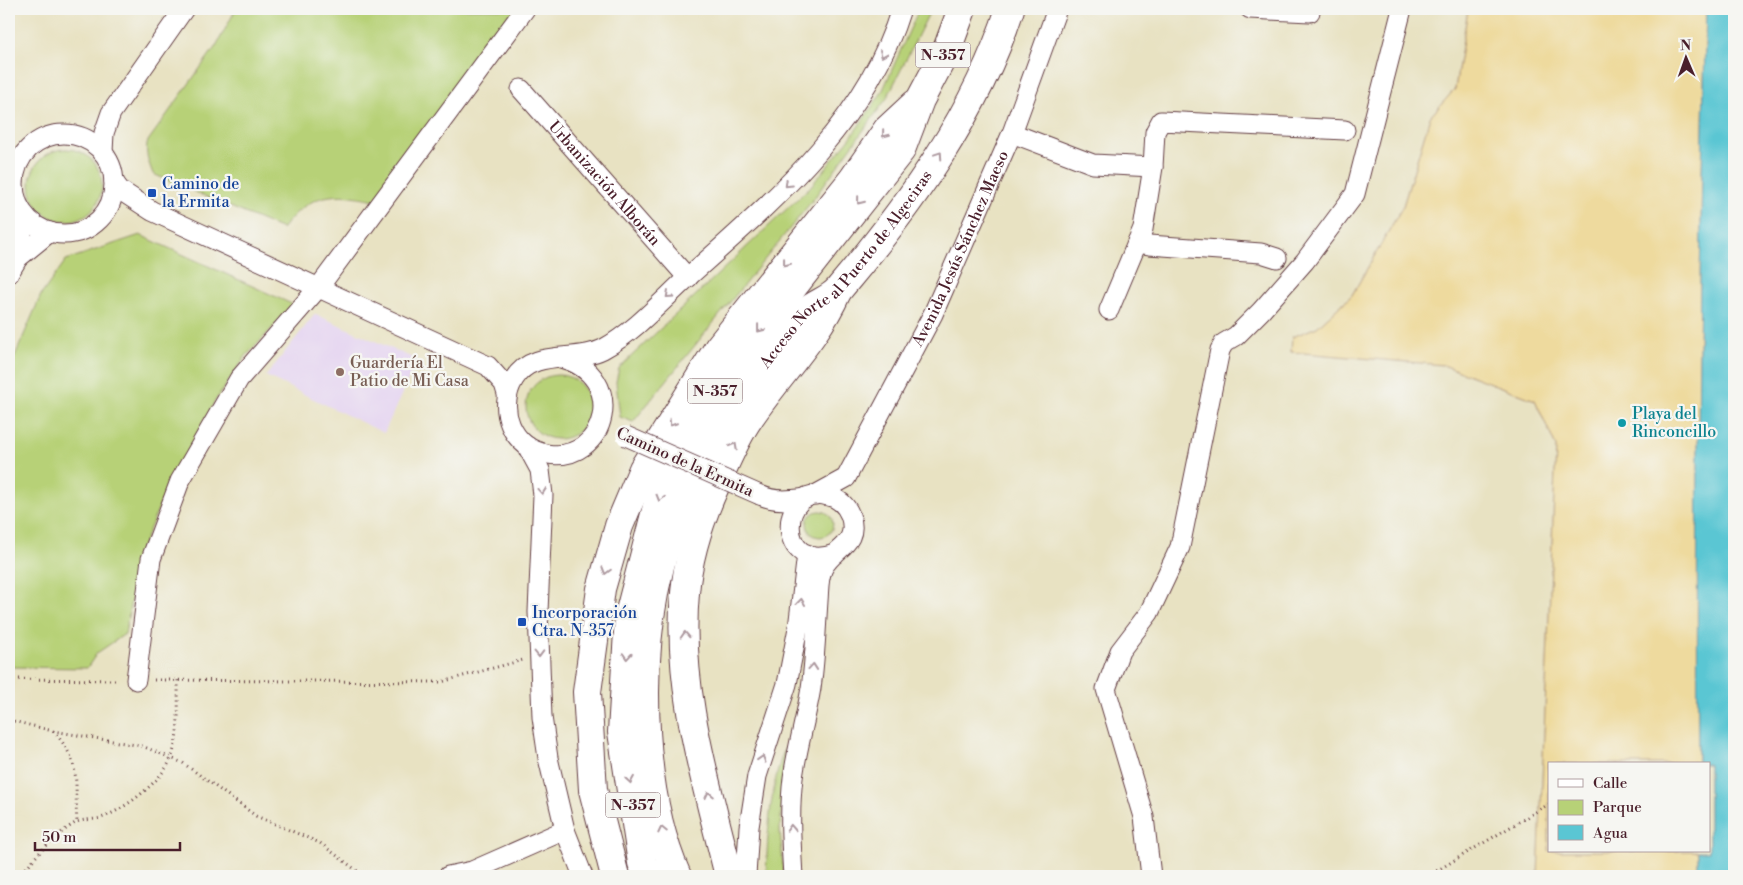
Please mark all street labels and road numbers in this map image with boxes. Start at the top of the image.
road number: N-357 [916,42,970,68]
street label: Urbanización Alborán [544,117,665,250]
street label: Avenida Jesús Sánchez Maeso [907,148,1013,351]
street label: Acceso Norte al Puerto de Algeciras [755,167,937,373]
road number: N-357 [688,378,742,404]
street label: Camino de la Ermita [613,423,758,502]
road number: N-357 [606,792,660,818]

